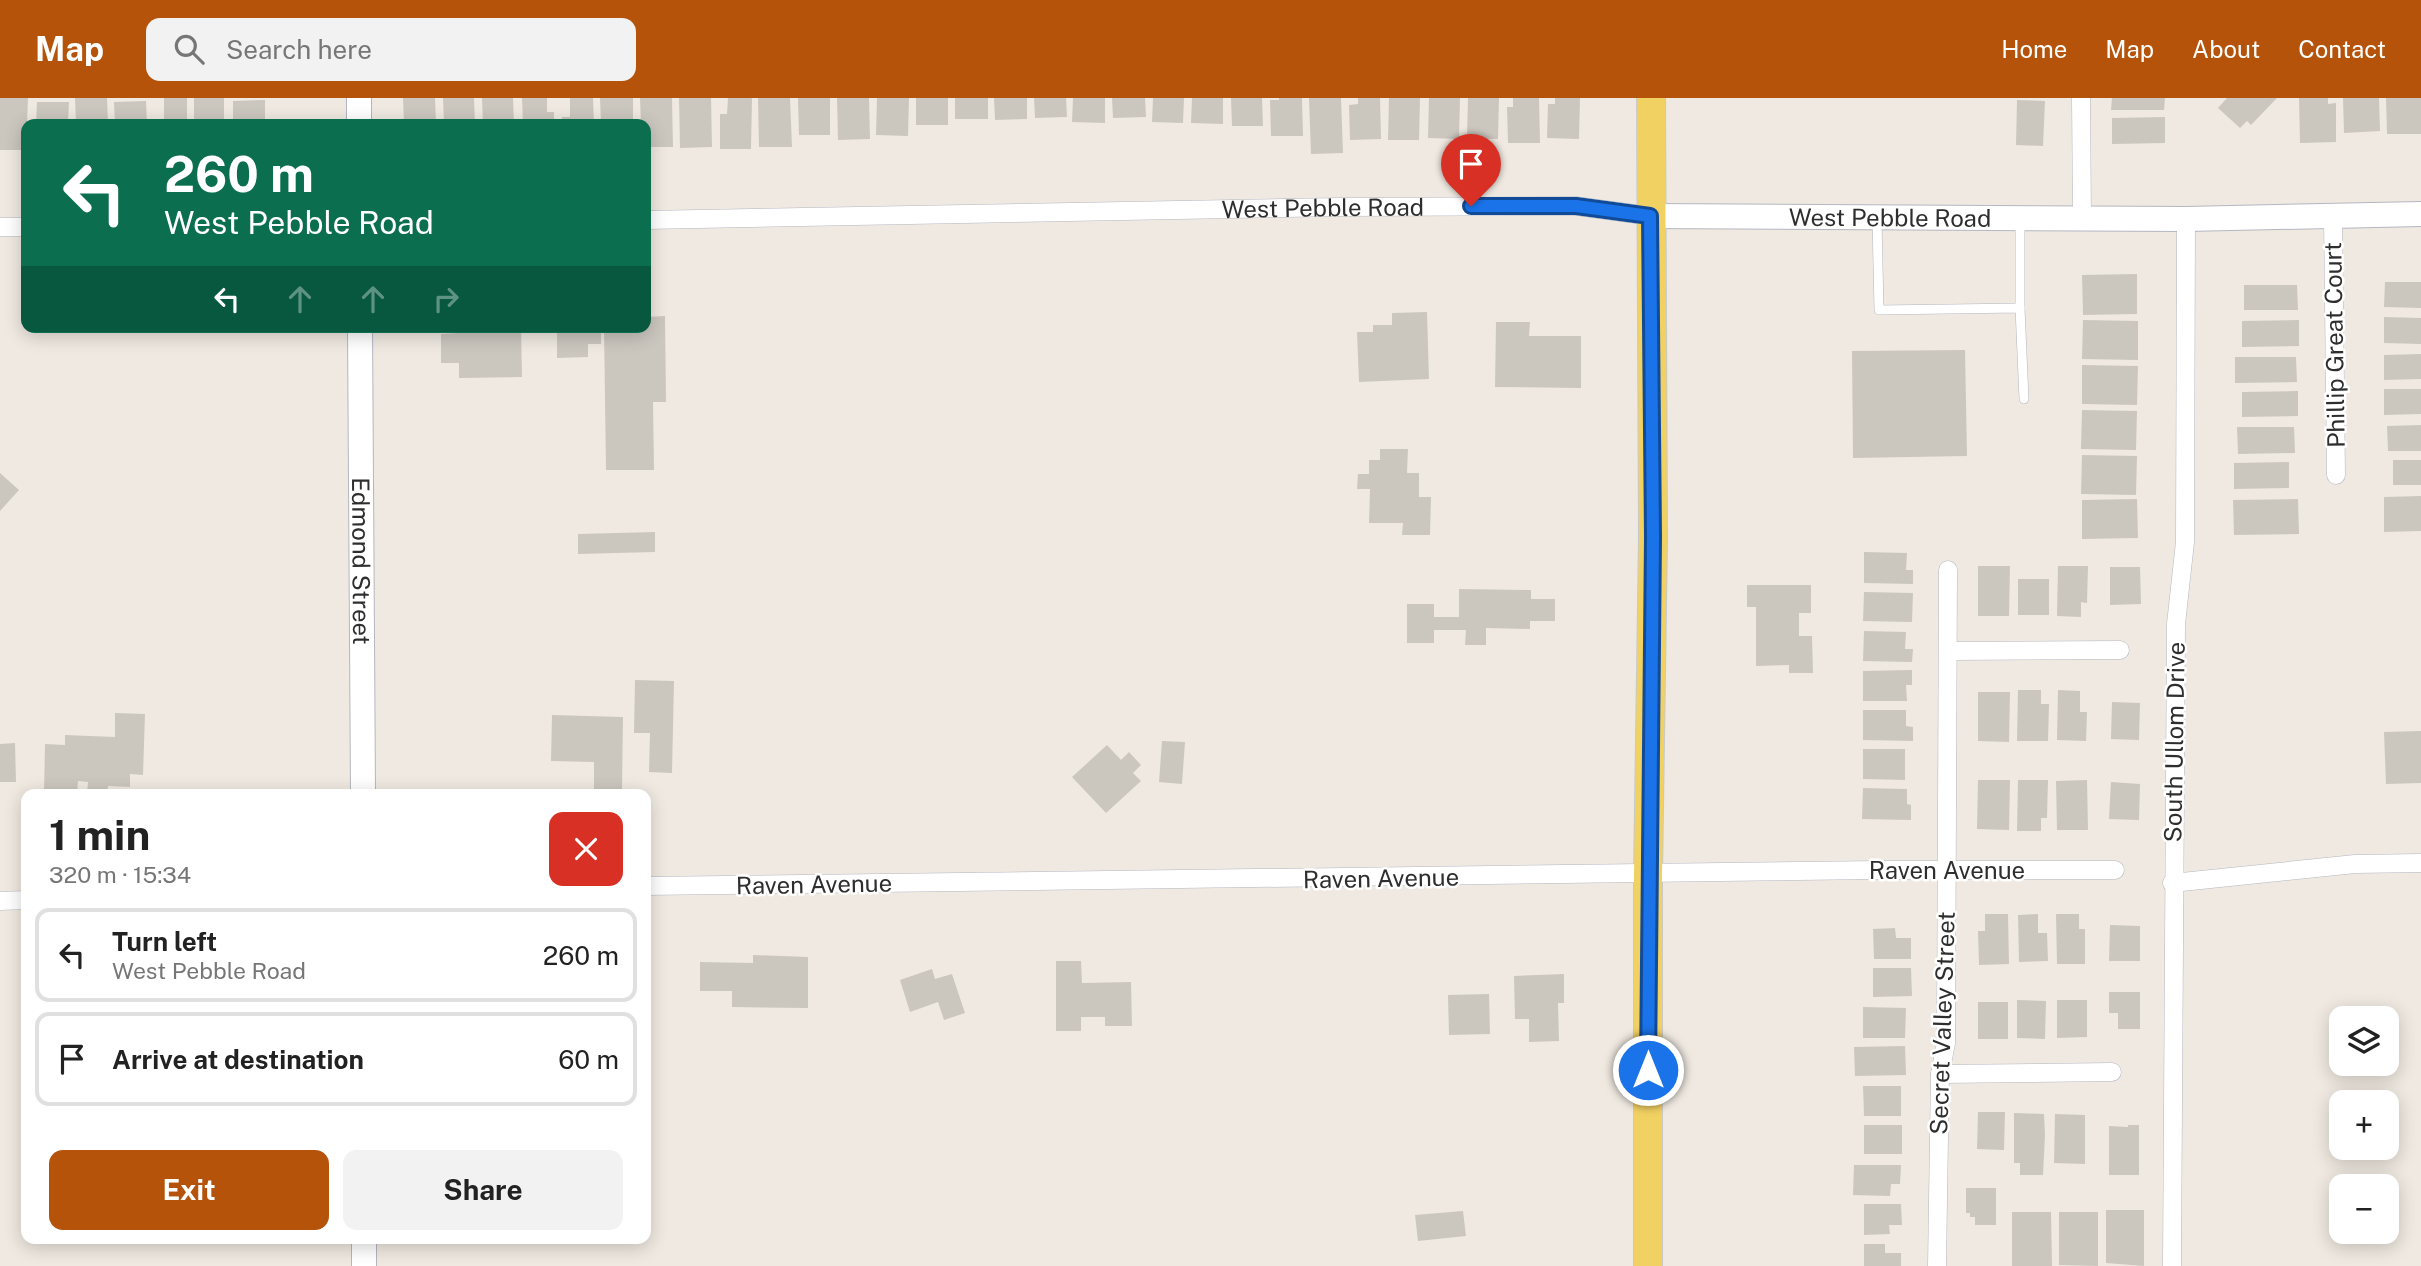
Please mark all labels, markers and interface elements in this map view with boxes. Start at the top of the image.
search box [146,18,636,81]
text: Map [35,30,104,68]
icon: search [170,30,208,68]
text: Search here [226,34,372,65]
text: Home [2001,35,2067,63]
text: Map [2105,35,2154,63]
text: About [2192,35,2260,63]
text: Contact [2298,35,2386,63]
pin [1441,134,1501,206]
text: 260 m [164,145,314,203]
icon: arrive [1452,145,1490,183]
icon: left [49,147,140,238]
street label: West Pebble Road [1221,193,1424,223]
street label: West Pebble Road [1789,203,1991,232]
text: West Pebble Road [164,204,434,241]
street label: Phillip Great Court [2318,242,2350,448]
icon: left [208,280,246,318]
icon: ahead [281,280,319,318]
icon: ahead [354,280,392,318]
icon: right [427,280,465,318]
street label: Edmond Street [347,477,376,645]
street label: South Ullom Drive [2158,642,2190,842]
text: 1 min [49,810,150,859]
button: close [549,812,623,886]
street label: Raven Avenue [1869,856,2025,884]
text: 320 m · 15:34 [49,861,191,888]
street label: Raven Avenue [1303,863,1459,893]
street label: Raven Avenue [736,869,892,899]
street label: Secret Valley Street [1924,911,1960,1135]
text: Turn left [112,926,217,957]
icon: left [53,936,91,974]
text: 260 m [543,940,619,971]
text: West Pebble Road [112,957,306,984]
map controls [2329,1006,2399,1244]
button: layers [2329,1006,2399,1076]
position arrow [1611,1033,1685,1107]
icon: arrive [53,1040,91,1078]
text: Arrive at destination [112,1044,364,1075]
text: 60 m [558,1044,619,1075]
button: + [2329,1090,2399,1160]
button: Exit [49,1150,329,1230]
button: Share [343,1150,623,1230]
button: − [2329,1174,2399,1244]

